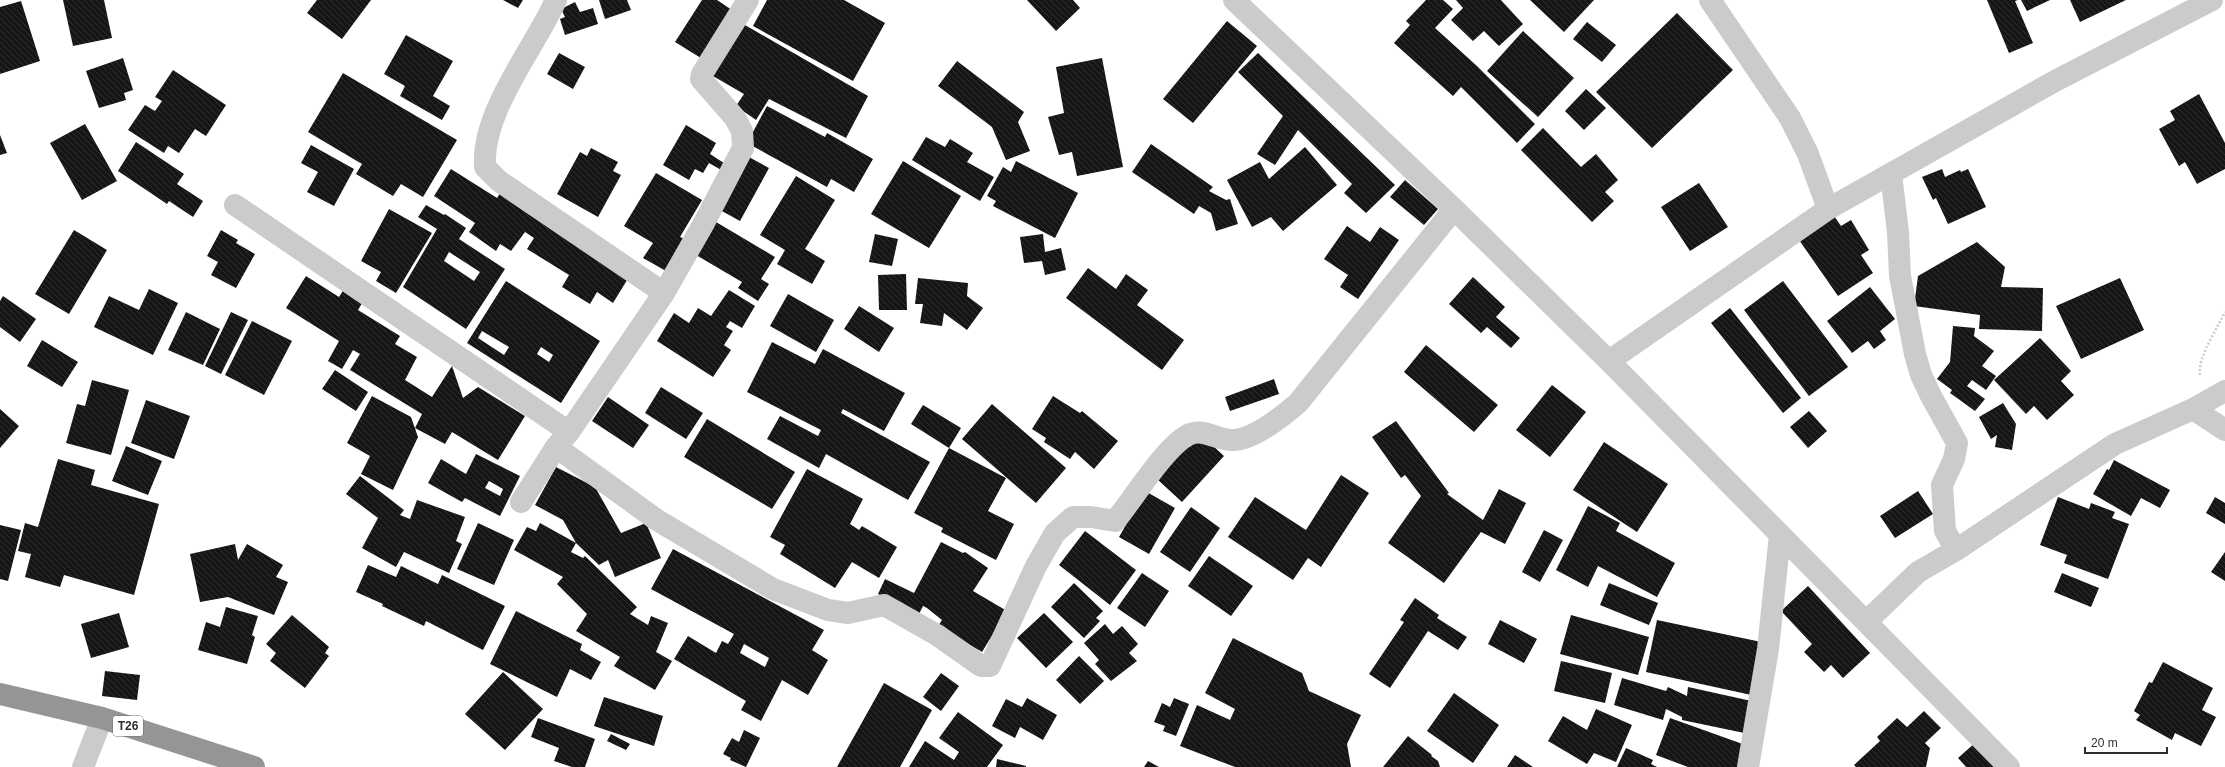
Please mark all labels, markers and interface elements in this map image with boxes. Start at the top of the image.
road number: T26 [113,716,143,736]
scale bar [2085,729,2167,755]
text: 20 m [2091,736,2118,750]

